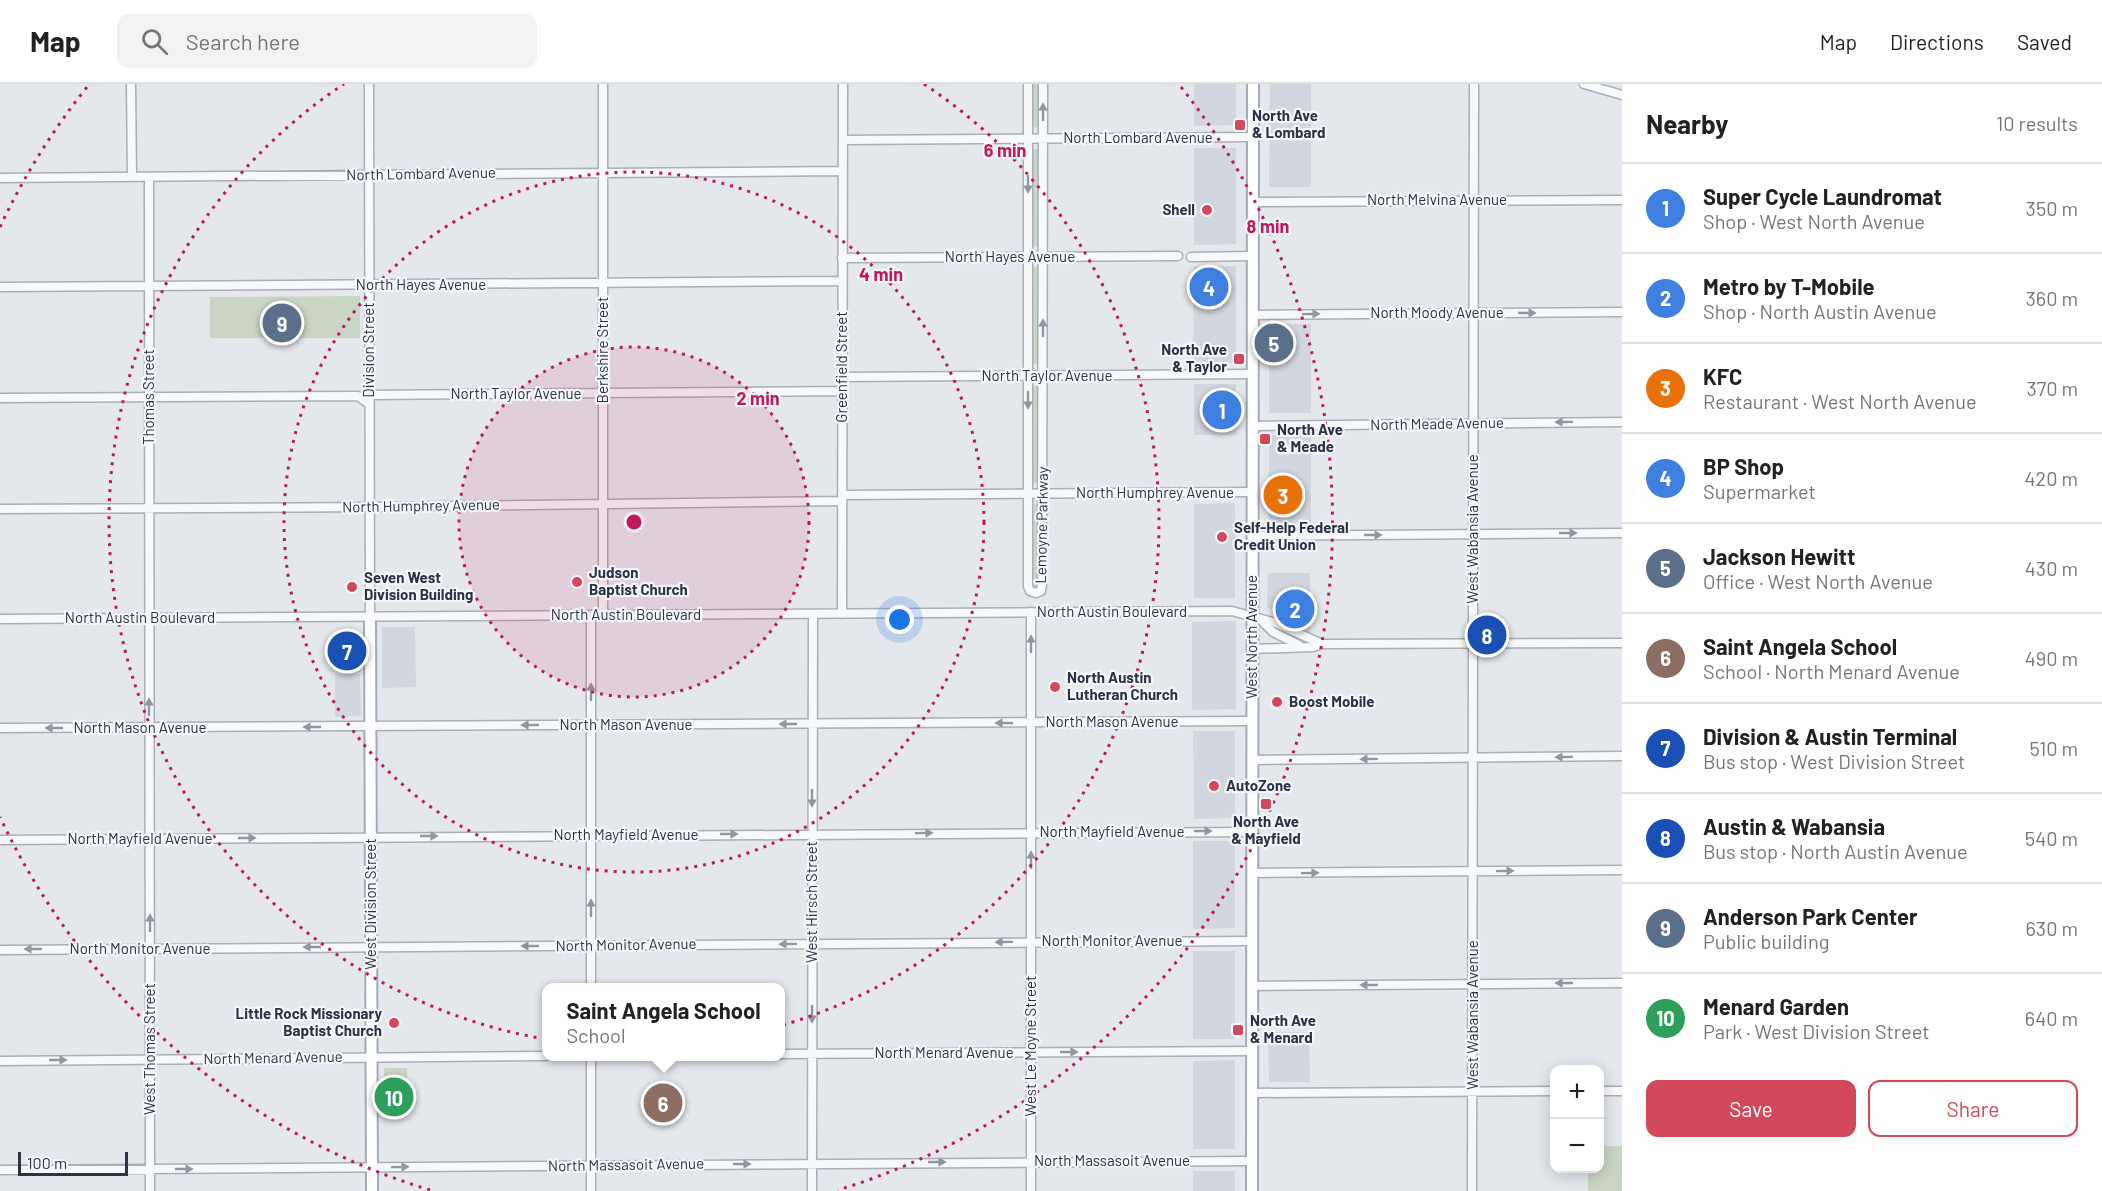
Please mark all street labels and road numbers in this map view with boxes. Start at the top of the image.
street label: North Lombard Avenue [1063,128,1213,146]
street label: North Lombard Avenue [346,163,496,183]
street label: North Melvina Avenue [1367,190,1507,208]
street label: North Hayes Avenue [945,247,1075,265]
street label: North Hayes Avenue [356,275,486,293]
street label: Berkshire Street [593,297,611,403]
street label: Division Street [359,302,377,398]
street label: North Moody Avenue [1370,303,1504,321]
street label: Greenfield Street [832,311,850,423]
street label: Thomas Street [139,349,157,445]
street label: North Taylor Avenue [981,366,1113,384]
street label: North Taylor Avenue [450,384,582,402]
street label: North Meade Avenue [1370,413,1504,433]
street label: West Wabansia Avenue [1463,454,1481,604]
street label: Lemoyne Parkway [1031,466,1051,584]
street label: North Humphrey Avenue [1076,483,1234,501]
street label: North Humphrey Avenue [342,495,500,515]
street label: West North Avenue [1242,575,1260,699]
street label: North Austin Boulevard [1037,602,1187,620]
street label: North Austin Boulevard [551,605,701,623]
street label: North Austin Boulevard [65,608,215,626]
street label: North Mason Avenue [1045,712,1179,730]
street label: North Mason Avenue [559,715,693,733]
street label: North Mason Avenue [73,718,207,736]
street label: North Mayfield Avenue [1039,822,1185,840]
street label: North Mayfield Avenue [553,825,699,843]
street label: North Mayfield Avenue [67,829,213,847]
street label: West Division Street [361,838,379,970]
street label: West Hirsch Street [802,841,820,963]
street label: North Monitor Avenue [1042,931,1182,949]
street label: North Monitor Avenue [555,934,697,954]
street label: North Monitor Avenue [70,939,210,957]
street label: West Wabansia Avenue [1463,940,1481,1090]
street label: West Le Moyne Street [1021,976,1039,1116]
street label: West Thomas Street [140,983,158,1115]
street label: North Menard Avenue [874,1043,1014,1061]
street label: North Menard Avenue [203,1047,343,1067]
street label: North Massasoit Avenue [1034,1151,1190,1169]
street label: North Massasoit Avenue [548,1154,704,1174]

